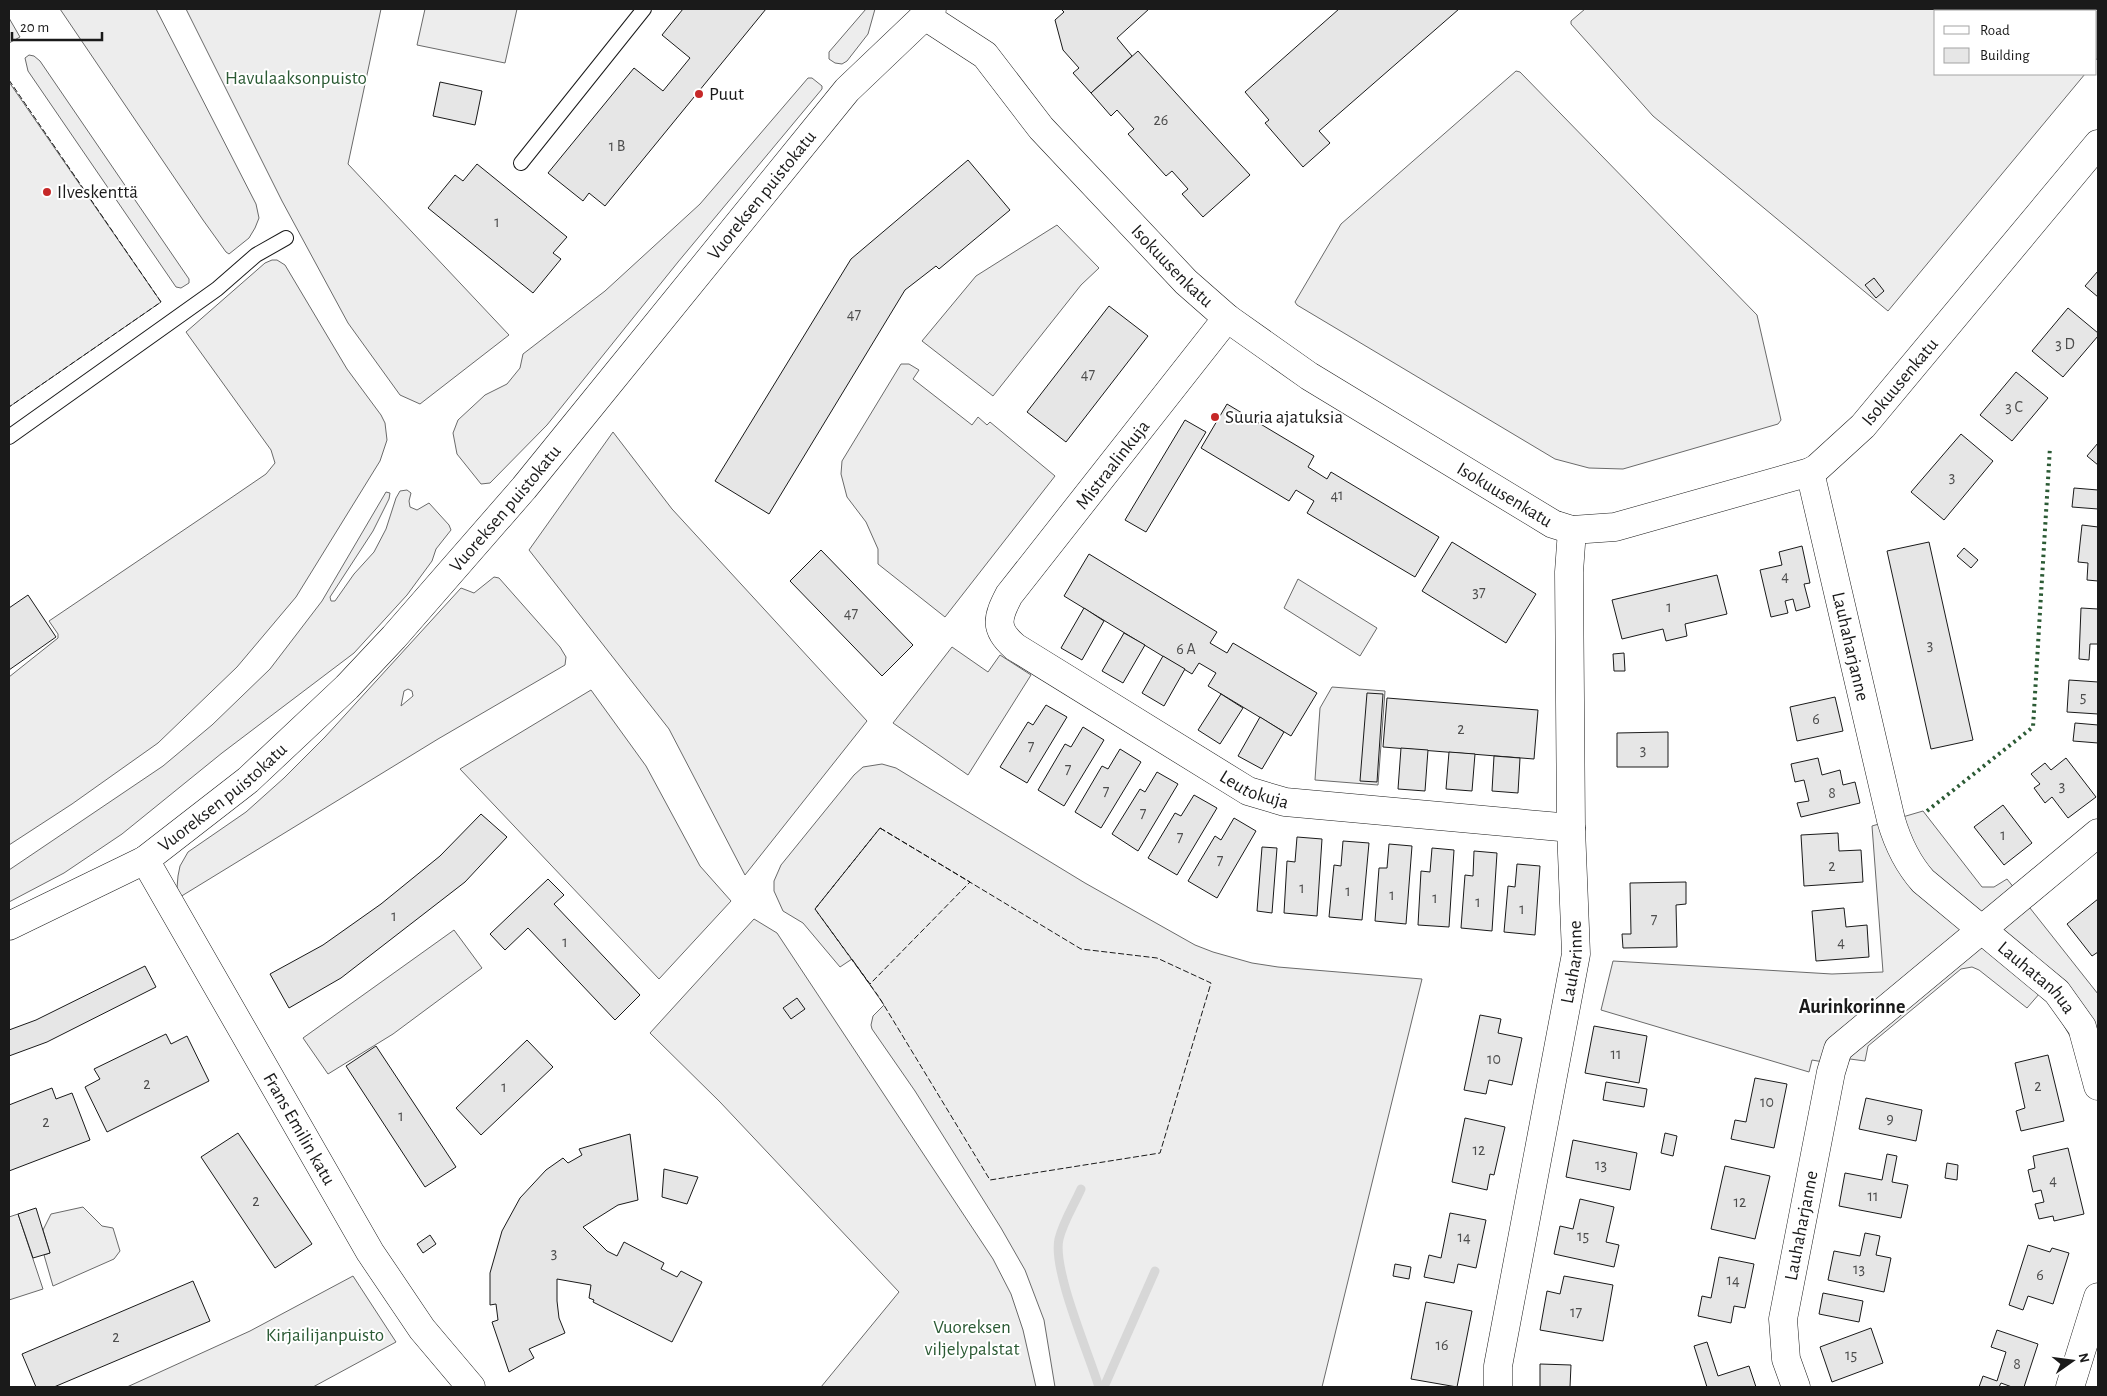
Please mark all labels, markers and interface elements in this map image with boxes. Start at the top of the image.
scale bar [12,10,102,42]
legend [1934,10,2097,75]
text: 20 m [20,20,49,35]
text: Road [1980,23,2010,38]
text: Building [1980,48,2030,63]
park label: Havulaaksonpuisto [225,69,367,88]
place label: Puut [709,85,744,104]
marker: Puut [693,88,705,100]
house number: 26 [1154,112,1168,128]
street label: Vuoreksen puistokatu [704,127,820,263]
house number: 1 B [609,138,625,154]
place label: Ilveskenttä [57,183,138,202]
marker: Ilveskenttä [41,186,53,198]
house number: 1 [494,214,500,230]
street label: Isokuusenkatu [1128,221,1217,311]
house number: 47 [847,306,862,322]
street label: Isokuusenkatu [1858,334,1942,429]
house number: 3 D [2055,336,2075,352]
house number: 47 [1081,366,1096,382]
house number: 3 C [2005,399,2023,415]
place label: Suuria ajatuksia [1225,408,1343,427]
marker: Suuria ajatuksia [1209,411,1221,423]
street label: Mistraalinkuja [1072,417,1154,513]
street label: Vuoreksen puistokatu [446,441,564,575]
street label: Isokuusenkatu [1454,459,1556,531]
house number: 3 [1949,469,1955,485]
house number: 41 [1330,487,1344,503]
house number: 4 [1781,568,1789,584]
house number: 37 [1472,584,1486,600]
street label: Lauhaharjanne [1829,590,1872,703]
house number: 1 [1666,599,1672,615]
house number: 47 [844,605,859,621]
house number: 3 [1927,637,1933,653]
house number: 6 A [1176,641,1196,657]
house number: 5 [2080,689,2086,705]
house number: 6 [1812,711,1820,727]
house number: 2 [1457,721,1465,737]
house number: 7 [1028,738,1035,754]
street label: Vuoreksen puistokatu [155,739,291,855]
house number: 3 [1640,742,1646,758]
house number: 7 [1065,761,1072,777]
street label: Leutokuja [1216,766,1291,812]
house number: 3 [2059,778,2065,794]
house number: 7 [1103,783,1110,799]
house number: 8 [1828,785,1836,801]
house number: 7 [1140,805,1147,821]
house number: 1 [2000,827,2006,843]
house number: 7 [1177,829,1184,845]
house number: 7 [1217,852,1224,868]
house number: 2 [1828,858,1836,874]
house number: 1 [1299,880,1305,896]
house number: 1 [1345,883,1351,899]
house number: 1 [1389,887,1395,903]
house number: 1 [1432,890,1438,906]
house number: 1 [1475,894,1481,910]
house number: 1 [1519,901,1525,917]
house number: 1 [391,908,397,924]
house number: 7 [1651,911,1658,927]
street label: Lauharinne [1557,920,1585,1005]
house number: 1 [562,934,568,950]
house number: 4 [1837,934,1845,950]
street label: Lauhatanhua [1994,938,2079,1017]
district label: Aurinkorinne [1799,997,1905,1017]
house number: 11 [1610,1046,1622,1062]
house number: 10 [1487,1051,1501,1067]
street label: Frans Emilin katu [260,1070,339,1188]
house number: 2 [143,1076,151,1092]
house number: 2 [2034,1078,2042,1094]
house number: 1 [501,1079,507,1095]
house number: 10 [1760,1094,1774,1110]
house number: 1 [398,1108,404,1124]
house number: 9 [1886,1111,1894,1127]
house number: 2 [42,1114,50,1130]
house number: 12 [1473,1142,1485,1158]
house number: 13 [1595,1157,1607,1173]
street label: Lauhaharjanne [1781,1169,1821,1282]
house number: 4 [2049,1172,2057,1188]
house number: 11 [1867,1188,1879,1204]
house number: 2 [252,1193,260,1209]
house number: 12 [1734,1194,1746,1210]
house number: 15 [1577,1228,1589,1244]
house number: 14 [1457,1229,1471,1245]
house number: 3 [551,1245,557,1261]
house number: 13 [1853,1261,1865,1277]
house number: 6 [2036,1267,2044,1283]
house number: 14 [1726,1272,1740,1288]
house number: 17 [1570,1304,1582,1320]
park label: Vuoreksen viljelypalstat [925,1318,1019,1359]
park label: Kirjailijanpuisto [266,1326,384,1345]
house number: 2 [112,1329,120,1345]
north arrow [2047,1336,2097,1386]
house number: 16 [1435,1337,1449,1353]
house number: 15 [1845,1347,1857,1363]
text: N [2076,1352,2092,1365]
house number: 8 [2013,1356,2021,1372]

